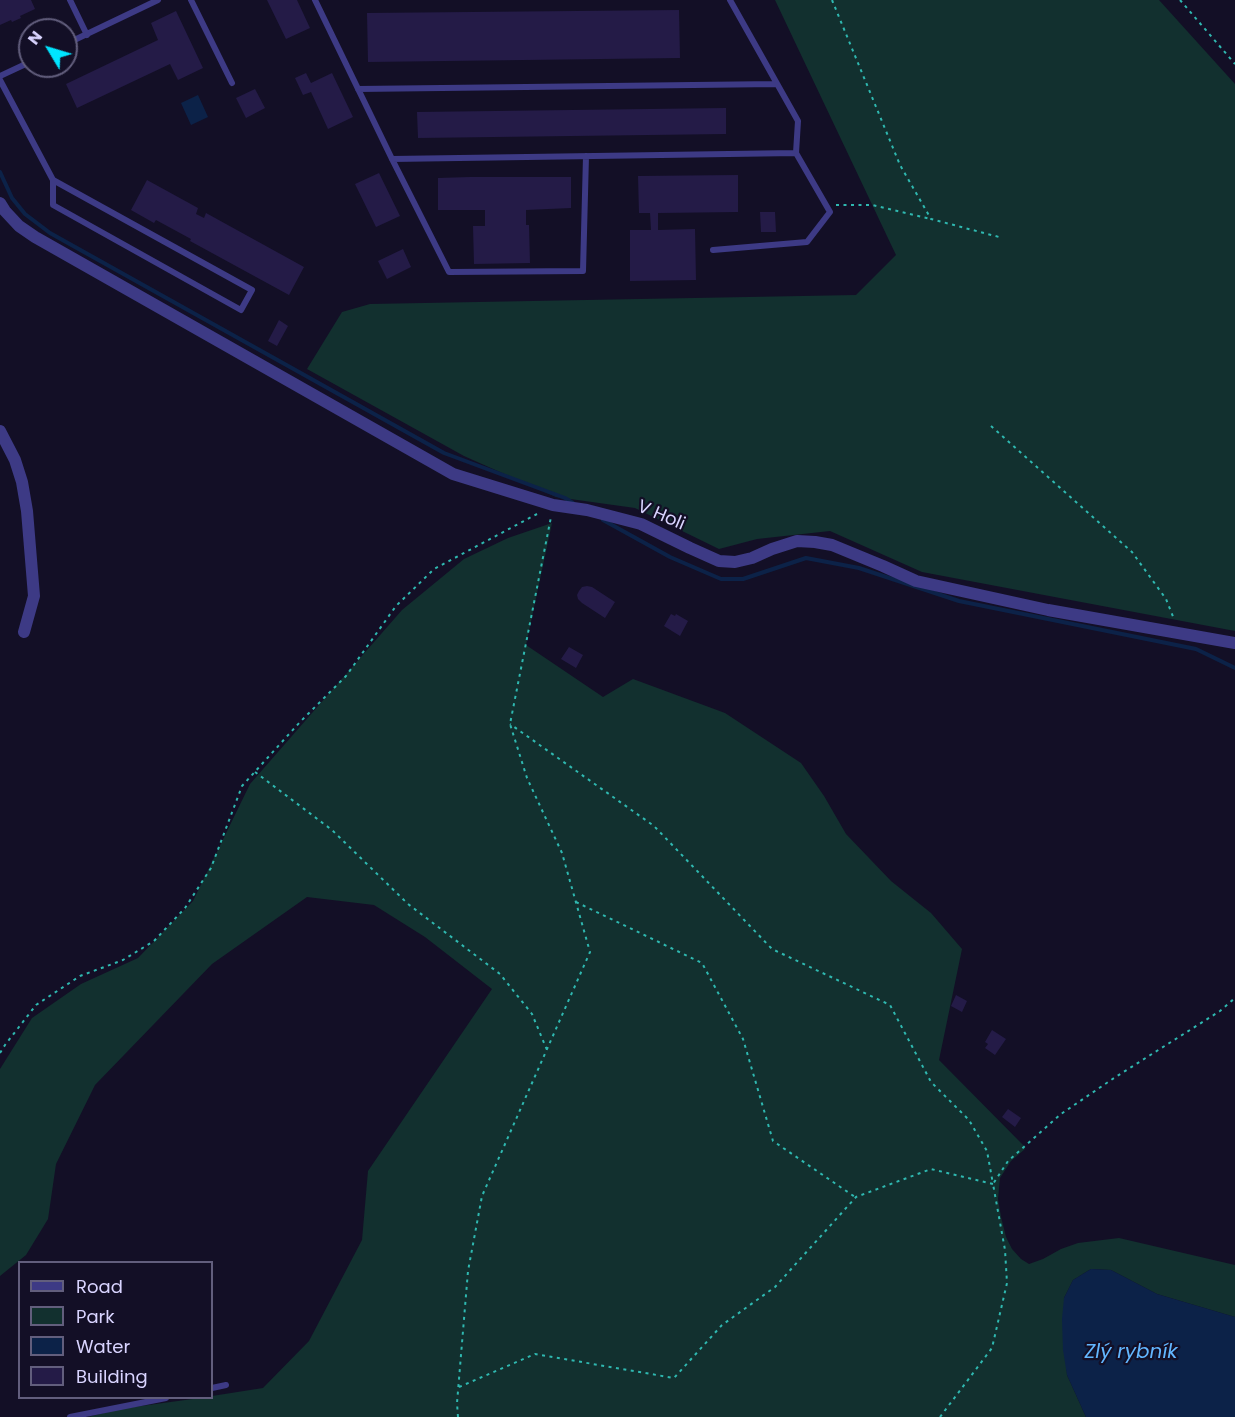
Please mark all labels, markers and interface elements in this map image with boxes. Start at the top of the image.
north arrow [18,18,78,78]
text: N [22,26,48,50]
street label: V Holi [634,496,688,536]
legend [18,1261,213,1399]
text: Road [76,1274,123,1299]
text: Park [76,1304,115,1329]
text: Water [76,1334,130,1359]
water label: Zlý rybník [1084,1341,1178,1365]
text: Building [76,1364,148,1389]

